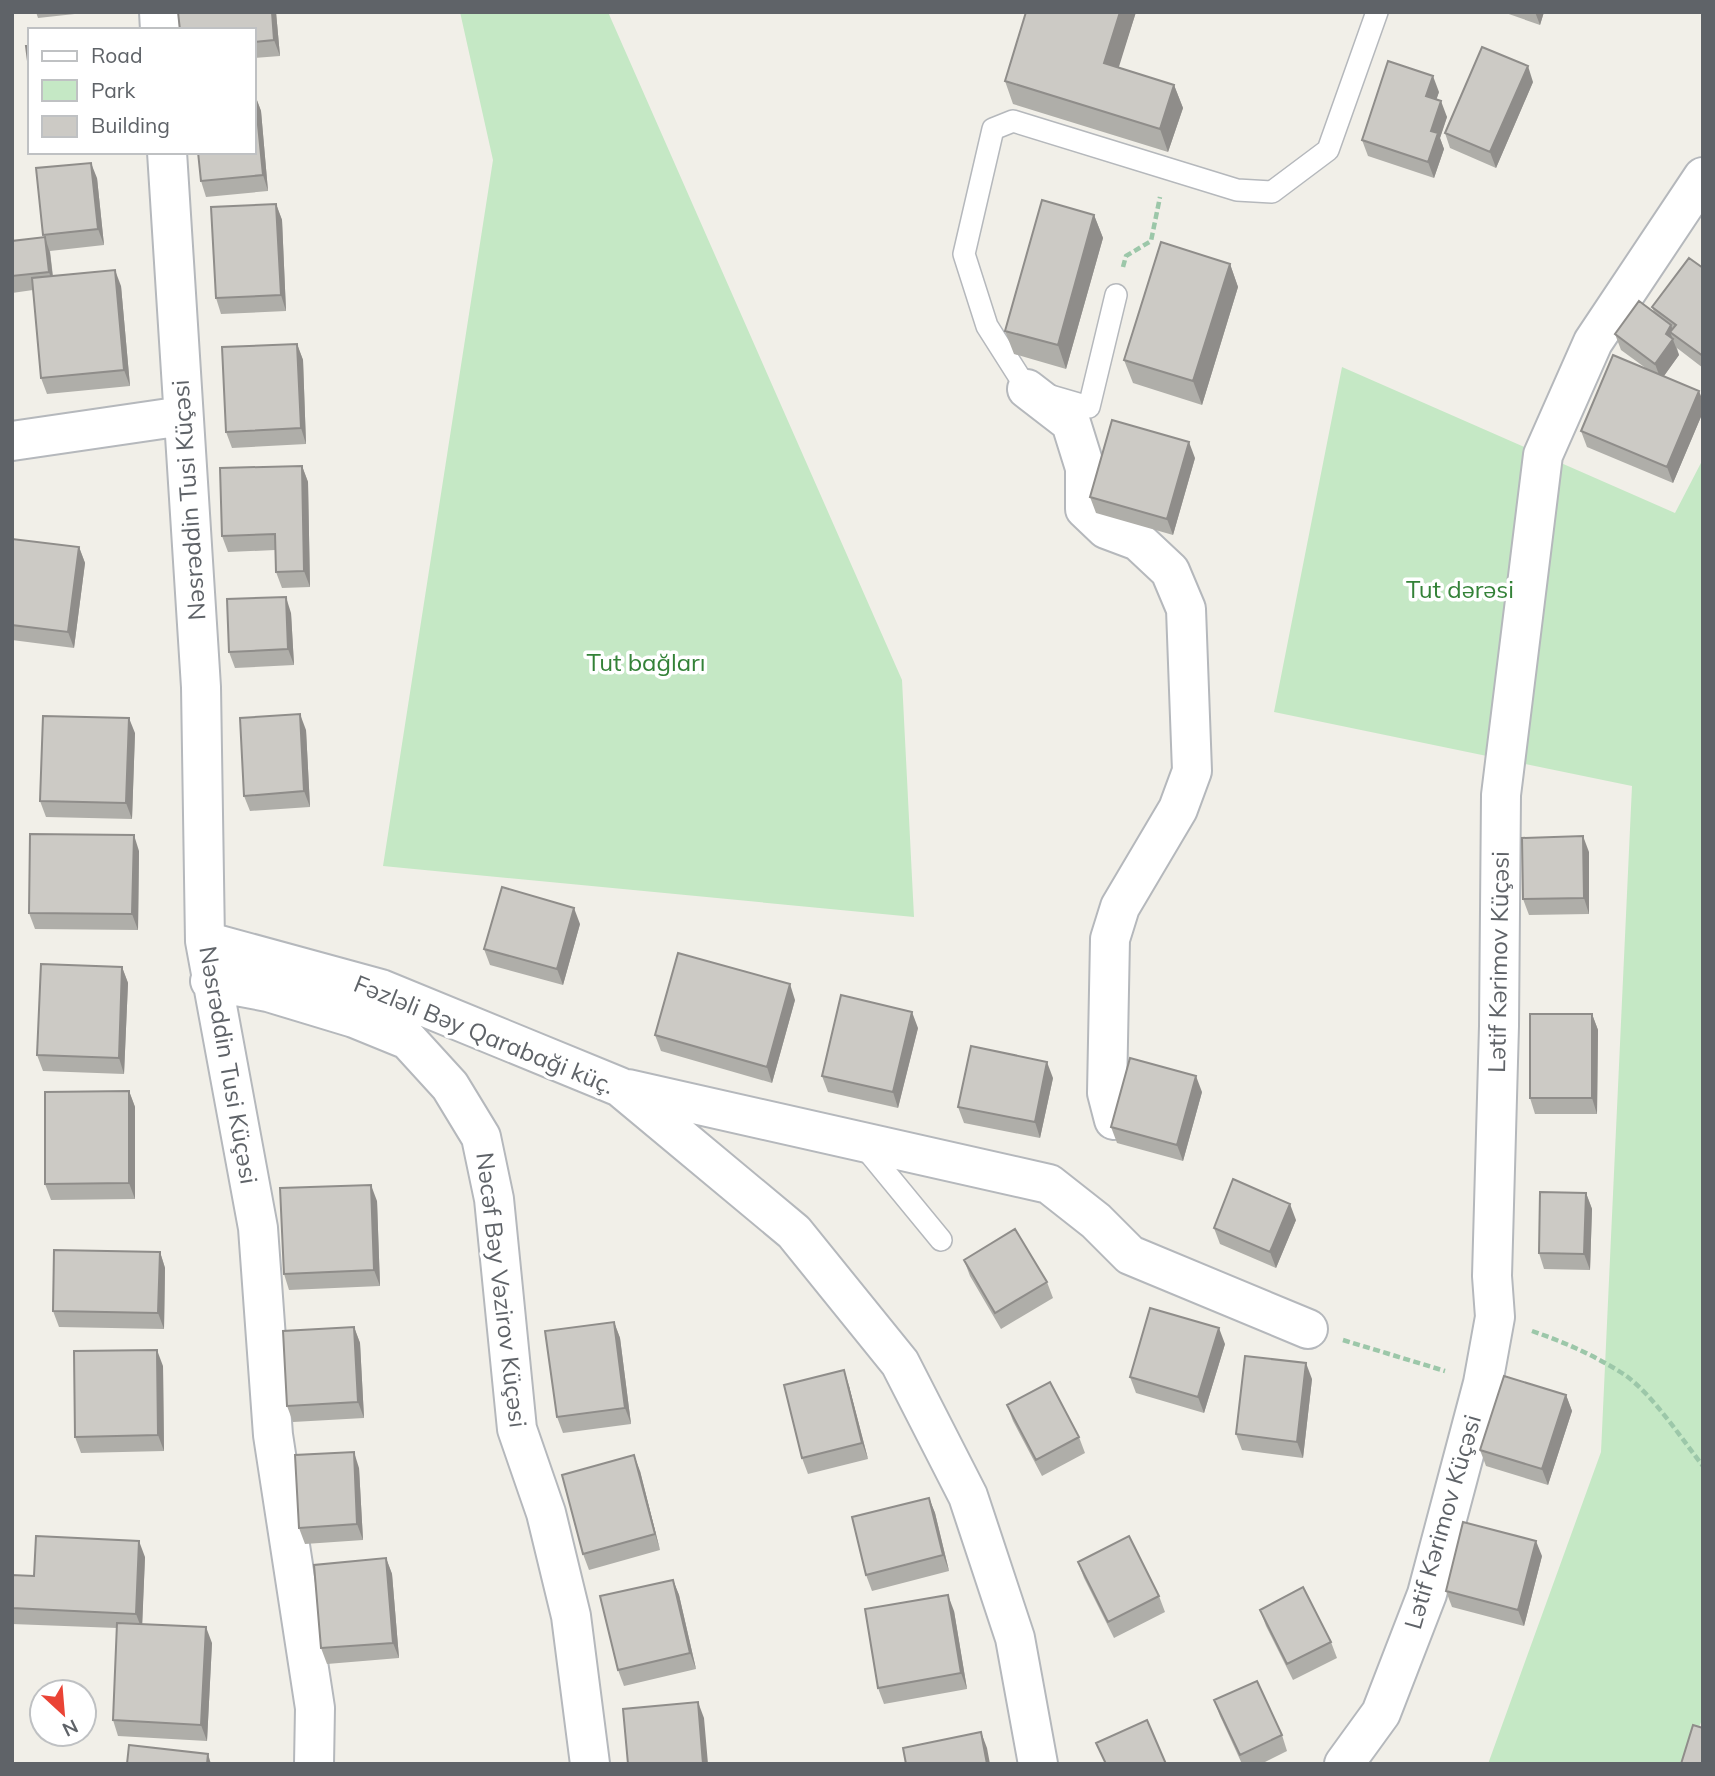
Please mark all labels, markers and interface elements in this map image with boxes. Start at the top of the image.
legend [28,28,256,154]
text: Road [91,42,142,68]
text: Park [91,77,135,103]
text: Building [91,112,170,138]
street label: Nəsrəddin Tusi Küçəsi [165,379,211,621]
park label: Tut dərəsi [1406,574,1514,604]
park label: Tut bağları [586,647,706,677]
street label: Lətif Kərimov Küçəsi [1481,851,1515,1073]
street label: Nəsrəddin Tusi Küçəsi [193,944,265,1186]
street label: Fəzləli Bəy Qarabaği küç. [350,968,619,1100]
street label: Nəcəf Bəy Vəzirov Küçəsi [470,1151,534,1429]
street label: Lətif Kərimov Küçəsi [1397,1411,1487,1632]
north arrow [28,1678,98,1748]
text: N [59,1714,82,1742]

